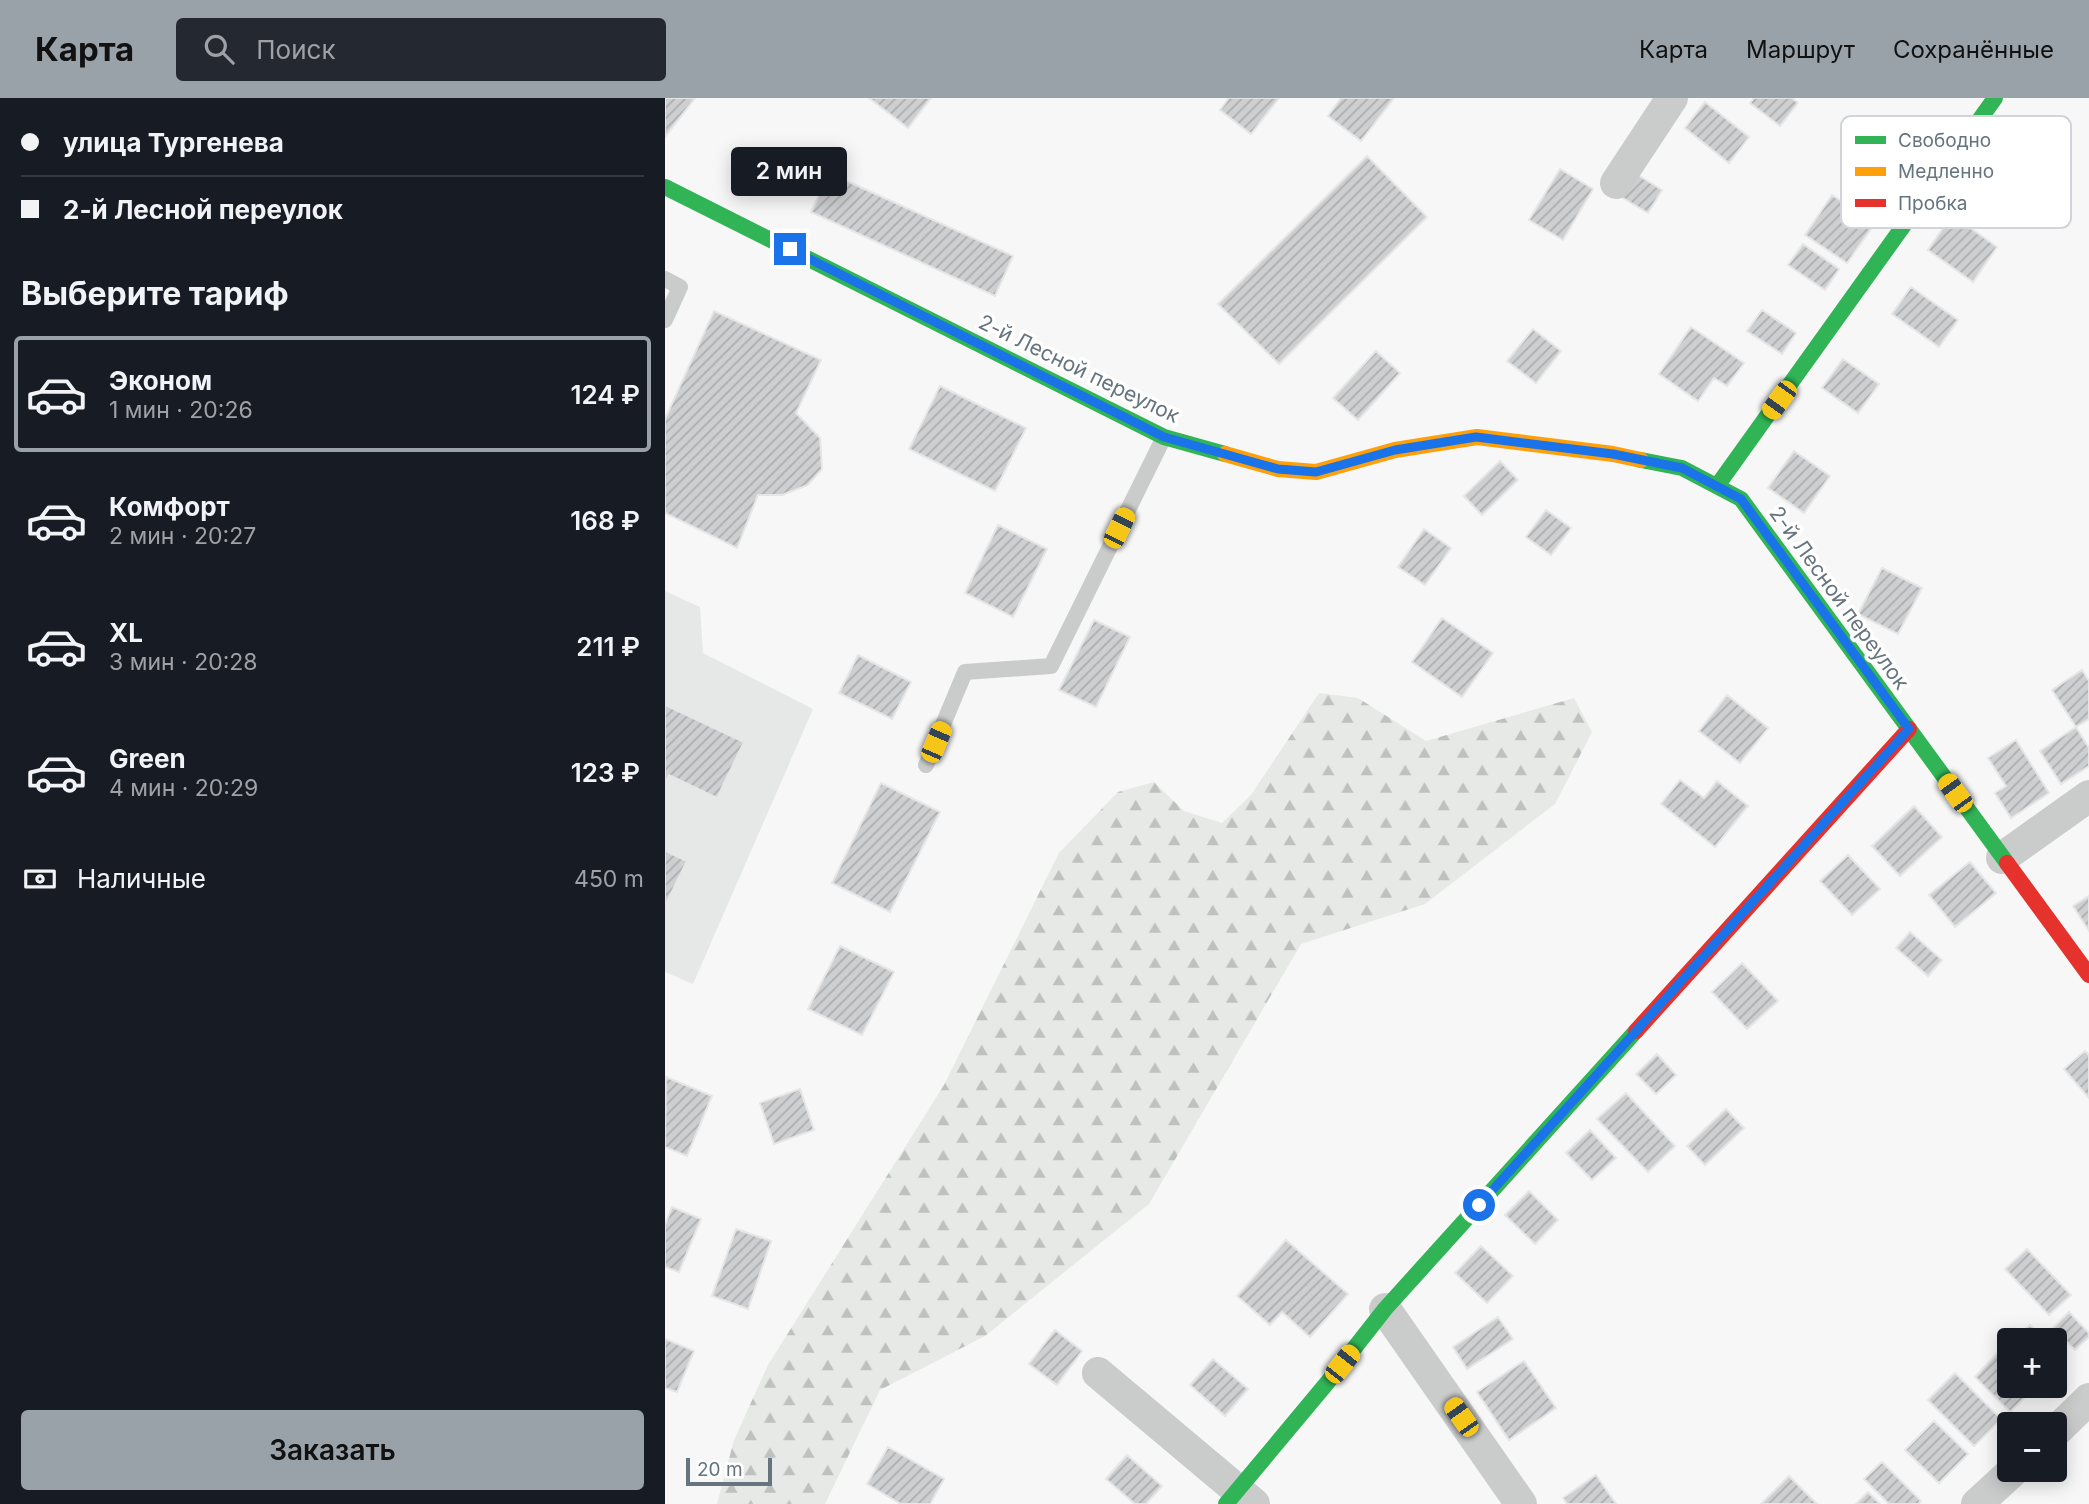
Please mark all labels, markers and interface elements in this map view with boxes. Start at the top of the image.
search box [176,18,666,81]
text: Карта [35,29,134,69]
icon: search [200,30,238,68]
text: Поиск [256,34,335,65]
text: Карта [1639,35,1708,64]
text: Маршрут [1746,35,1855,64]
text: Сохранённые [1893,35,2054,64]
legend [1841,116,2071,228]
text: улица Тургенева [63,127,284,158]
text: Свободно [1898,129,1991,152]
callout: 2 мин [732,148,848,197]
text: 2 мин [756,157,822,185]
text: Медленно [1898,160,1994,183]
text: Пробка [1898,192,1967,215]
text: 2-й Лесной переулок [63,194,343,225]
route end [774,233,806,265]
text: Выберите тариф [21,274,289,313]
street label: 2-й Лесной переулок [975,309,1184,428]
icon: car [25,363,88,426]
text: Эконом [109,365,212,396]
car [1759,377,1800,423]
text: 124 ₽ [570,379,640,410]
text: 1 мин · 20:26 [109,396,253,424]
icon: car [25,489,88,552]
text: Комфорт [109,491,230,522]
street label: 2-й Лесной переулок [1765,501,1915,695]
text: 168 ₽ [570,505,640,536]
car [1101,505,1138,551]
text: 2 мин · 20:27 [109,522,256,550]
icon: car [25,615,88,678]
text: XL [109,617,143,648]
text: 211 ₽ [576,631,640,662]
text: 3 мин · 20:28 [109,648,258,676]
car [919,719,954,765]
icon: car [25,741,88,804]
text: Green [109,743,186,774]
text: 123 ₽ [571,757,640,788]
car [1935,770,1976,816]
text: 4 мин · 20:29 [109,774,258,802]
icon: cash [21,860,59,898]
text: Наличные [77,863,206,894]
text: 450 m [574,865,644,893]
route start [1463,1189,1495,1221]
map controls [1997,1328,2067,1482]
button: + [1997,1328,2067,1398]
car [1321,1341,1364,1387]
car [1441,1394,1482,1440]
button: Заказать [21,1410,644,1490]
button: − [1997,1412,2067,1482]
scale bar [686,1455,772,1487]
text: 20 m [697,1458,743,1481]

